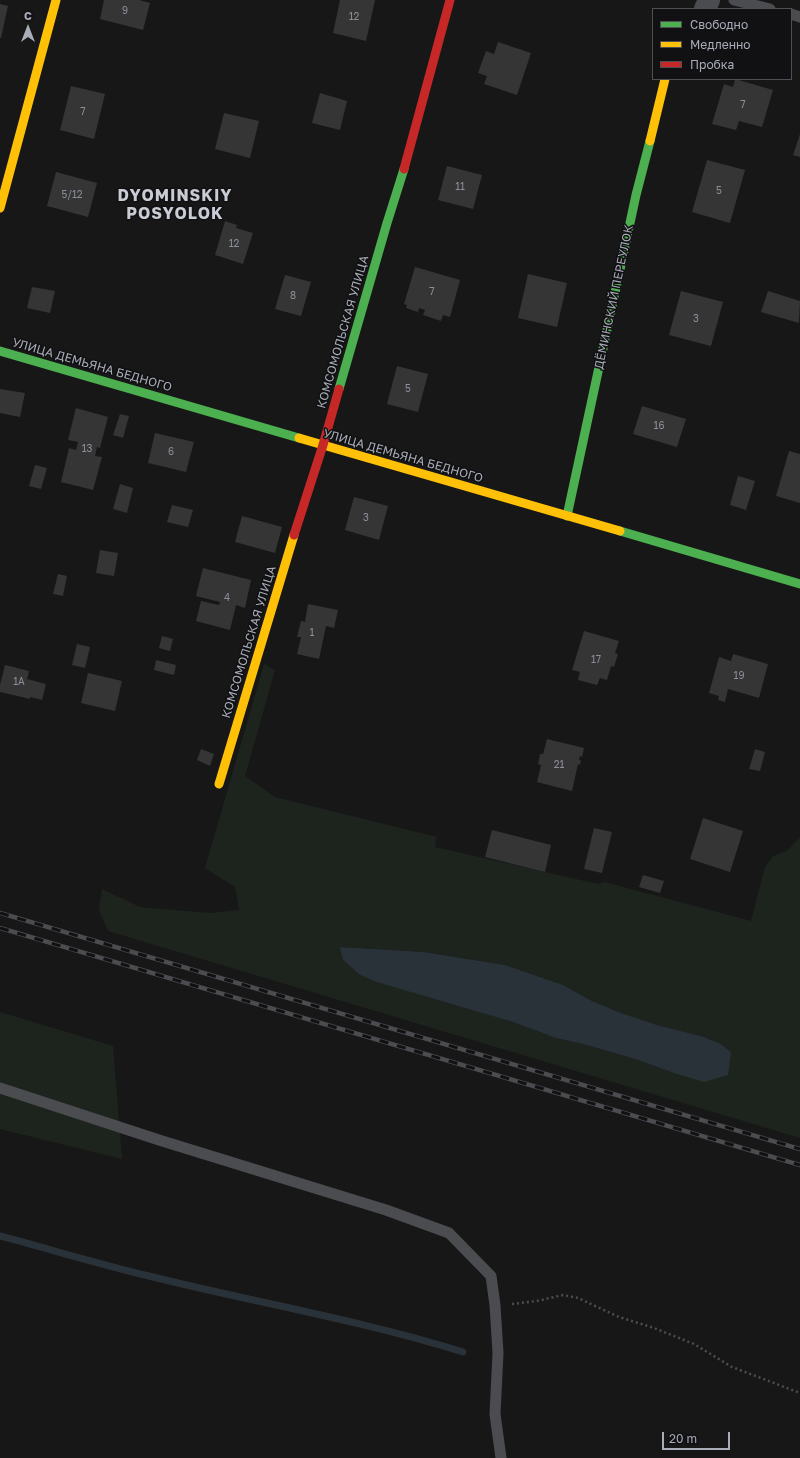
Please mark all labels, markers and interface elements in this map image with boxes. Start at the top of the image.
house number: 9 [122,5,128,17]
north arrow [8,8,48,48]
legend [652,8,792,80]
text: С [24,9,32,22]
house number: 12 [349,11,359,23]
text: Свободно [690,17,748,32]
text: Медленно [690,37,750,52]
text: Пробка [690,57,734,72]
house number: 7 [740,99,746,111]
house number: 7 [80,106,86,118]
house number: 11 [455,181,465,193]
house number: 5 [716,185,722,197]
district label: DYOMINSKIY POSYOLOK [117,186,233,224]
house number: 5/12 [61,189,83,201]
street label: ДЁМИНСКИЙ ПЕРЕУЛОК [592,223,636,371]
house number: 12 [229,238,239,250]
street label: КОМСОМОЛЬСКАЯ УЛИЦА [314,254,372,410]
house number: 7 [429,286,435,298]
house number: 8 [290,290,296,302]
house number: 3 [693,313,699,325]
street label: УЛИЦА ДЕМЬЯНА БЕДНОГО [10,335,174,395]
house number: 5 [405,383,411,395]
house number: 16 [654,420,664,432]
street label: УЛИЦА ДЕМЬЯНА БЕДНОГО [321,426,485,486]
house number: 13 [82,443,92,455]
house number: 6 [168,446,174,458]
house number: 3 [363,512,369,524]
street label: КОМСОМОЛЬСКАЯ УЛИЦА [219,564,279,720]
house number: 4 [224,592,230,604]
house number: 1 [310,627,314,639]
house number: 17 [591,654,601,666]
house number: 19 [734,670,744,682]
house number: 1А [13,676,25,688]
house number: 21 [554,759,564,771]
scale bar [664,1424,732,1450]
text: 20 m [669,1431,697,1446]

